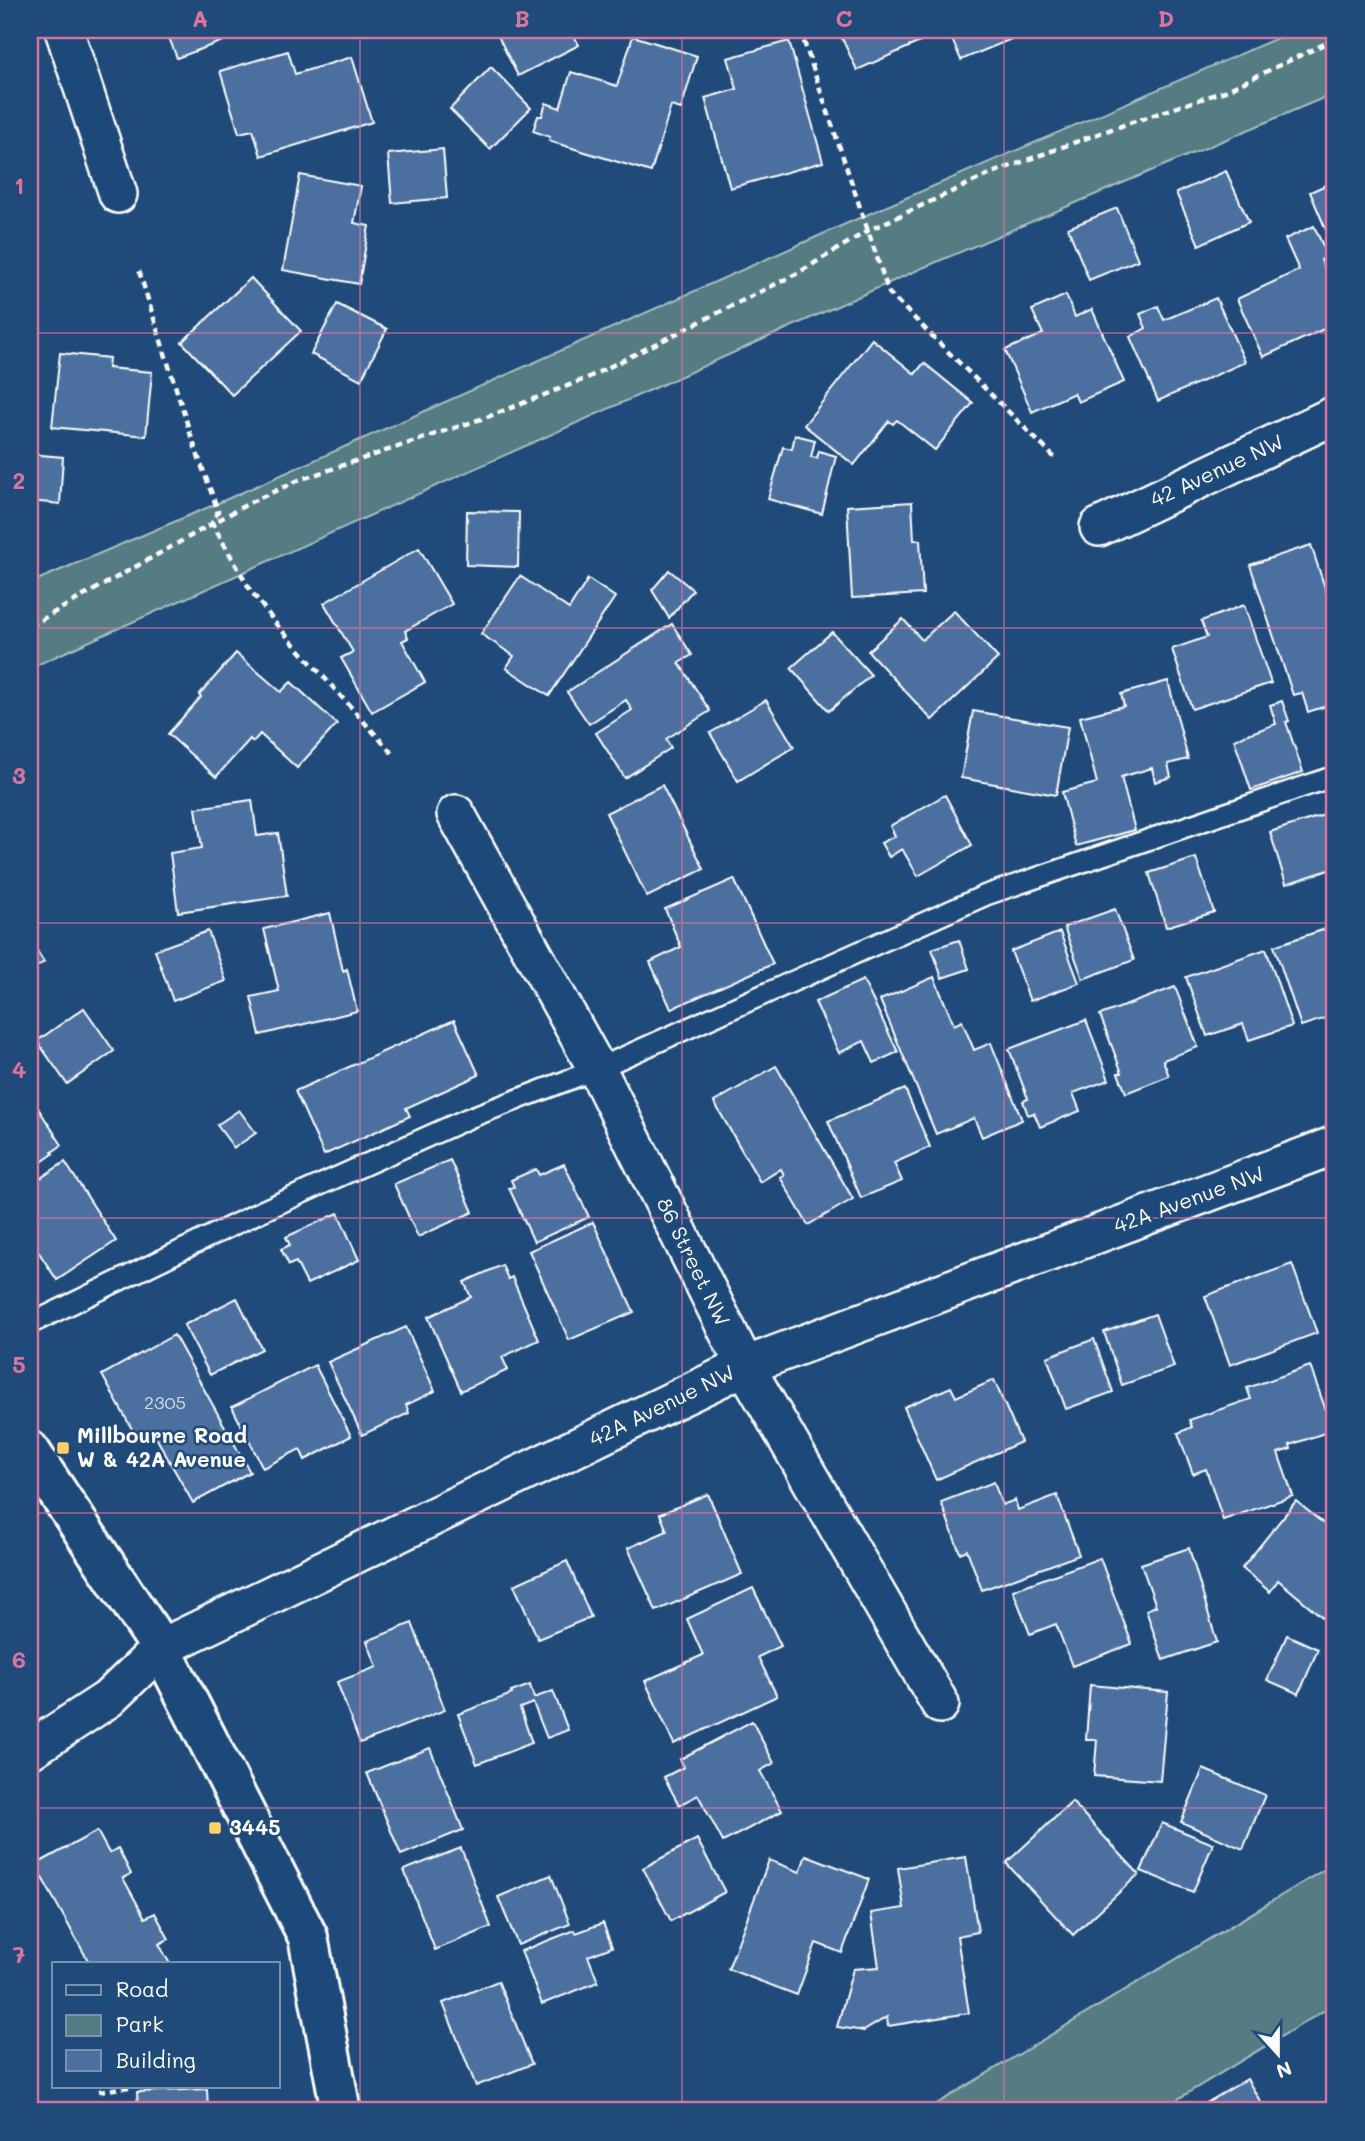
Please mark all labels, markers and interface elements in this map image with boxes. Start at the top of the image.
text: A [192,3,208,33]
text: B [514,3,530,33]
text: C [835,3,853,33]
text: D [1158,3,1174,33]
text: 1 [14,170,24,200]
street label: 42 Avenue NW [1145,427,1287,512]
text: 2 [13,465,25,495]
text: 3 [12,760,26,790]
text: 4 [12,1054,26,1084]
street label: 42A Avenue NW [1109,1159,1268,1238]
street label: 86 Street NW [652,1193,737,1330]
text: 5 [12,1349,26,1379]
street label: 42A Avenue NW [584,1358,739,1452]
house number: 2305 [144,1390,186,1414]
place label: Millbourne Road W & 42A Avenue [77,1421,247,1472]
marker: Millbourne Road W & 42A Avenue [55,1440,71,1456]
text: 6 [12,1644,26,1674]
place label: 3445 [229,1813,281,1840]
marker: 3445 [207,1820,223,1836]
text: 7 [13,1939,26,1969]
legend [52,1962,280,2088]
text: Road [116,1975,168,2002]
text: Park [116,2010,164,2037]
north arrow [1242,2018,1312,2088]
text: Building [116,2046,196,2073]
text: N [1273,2056,1295,2085]

